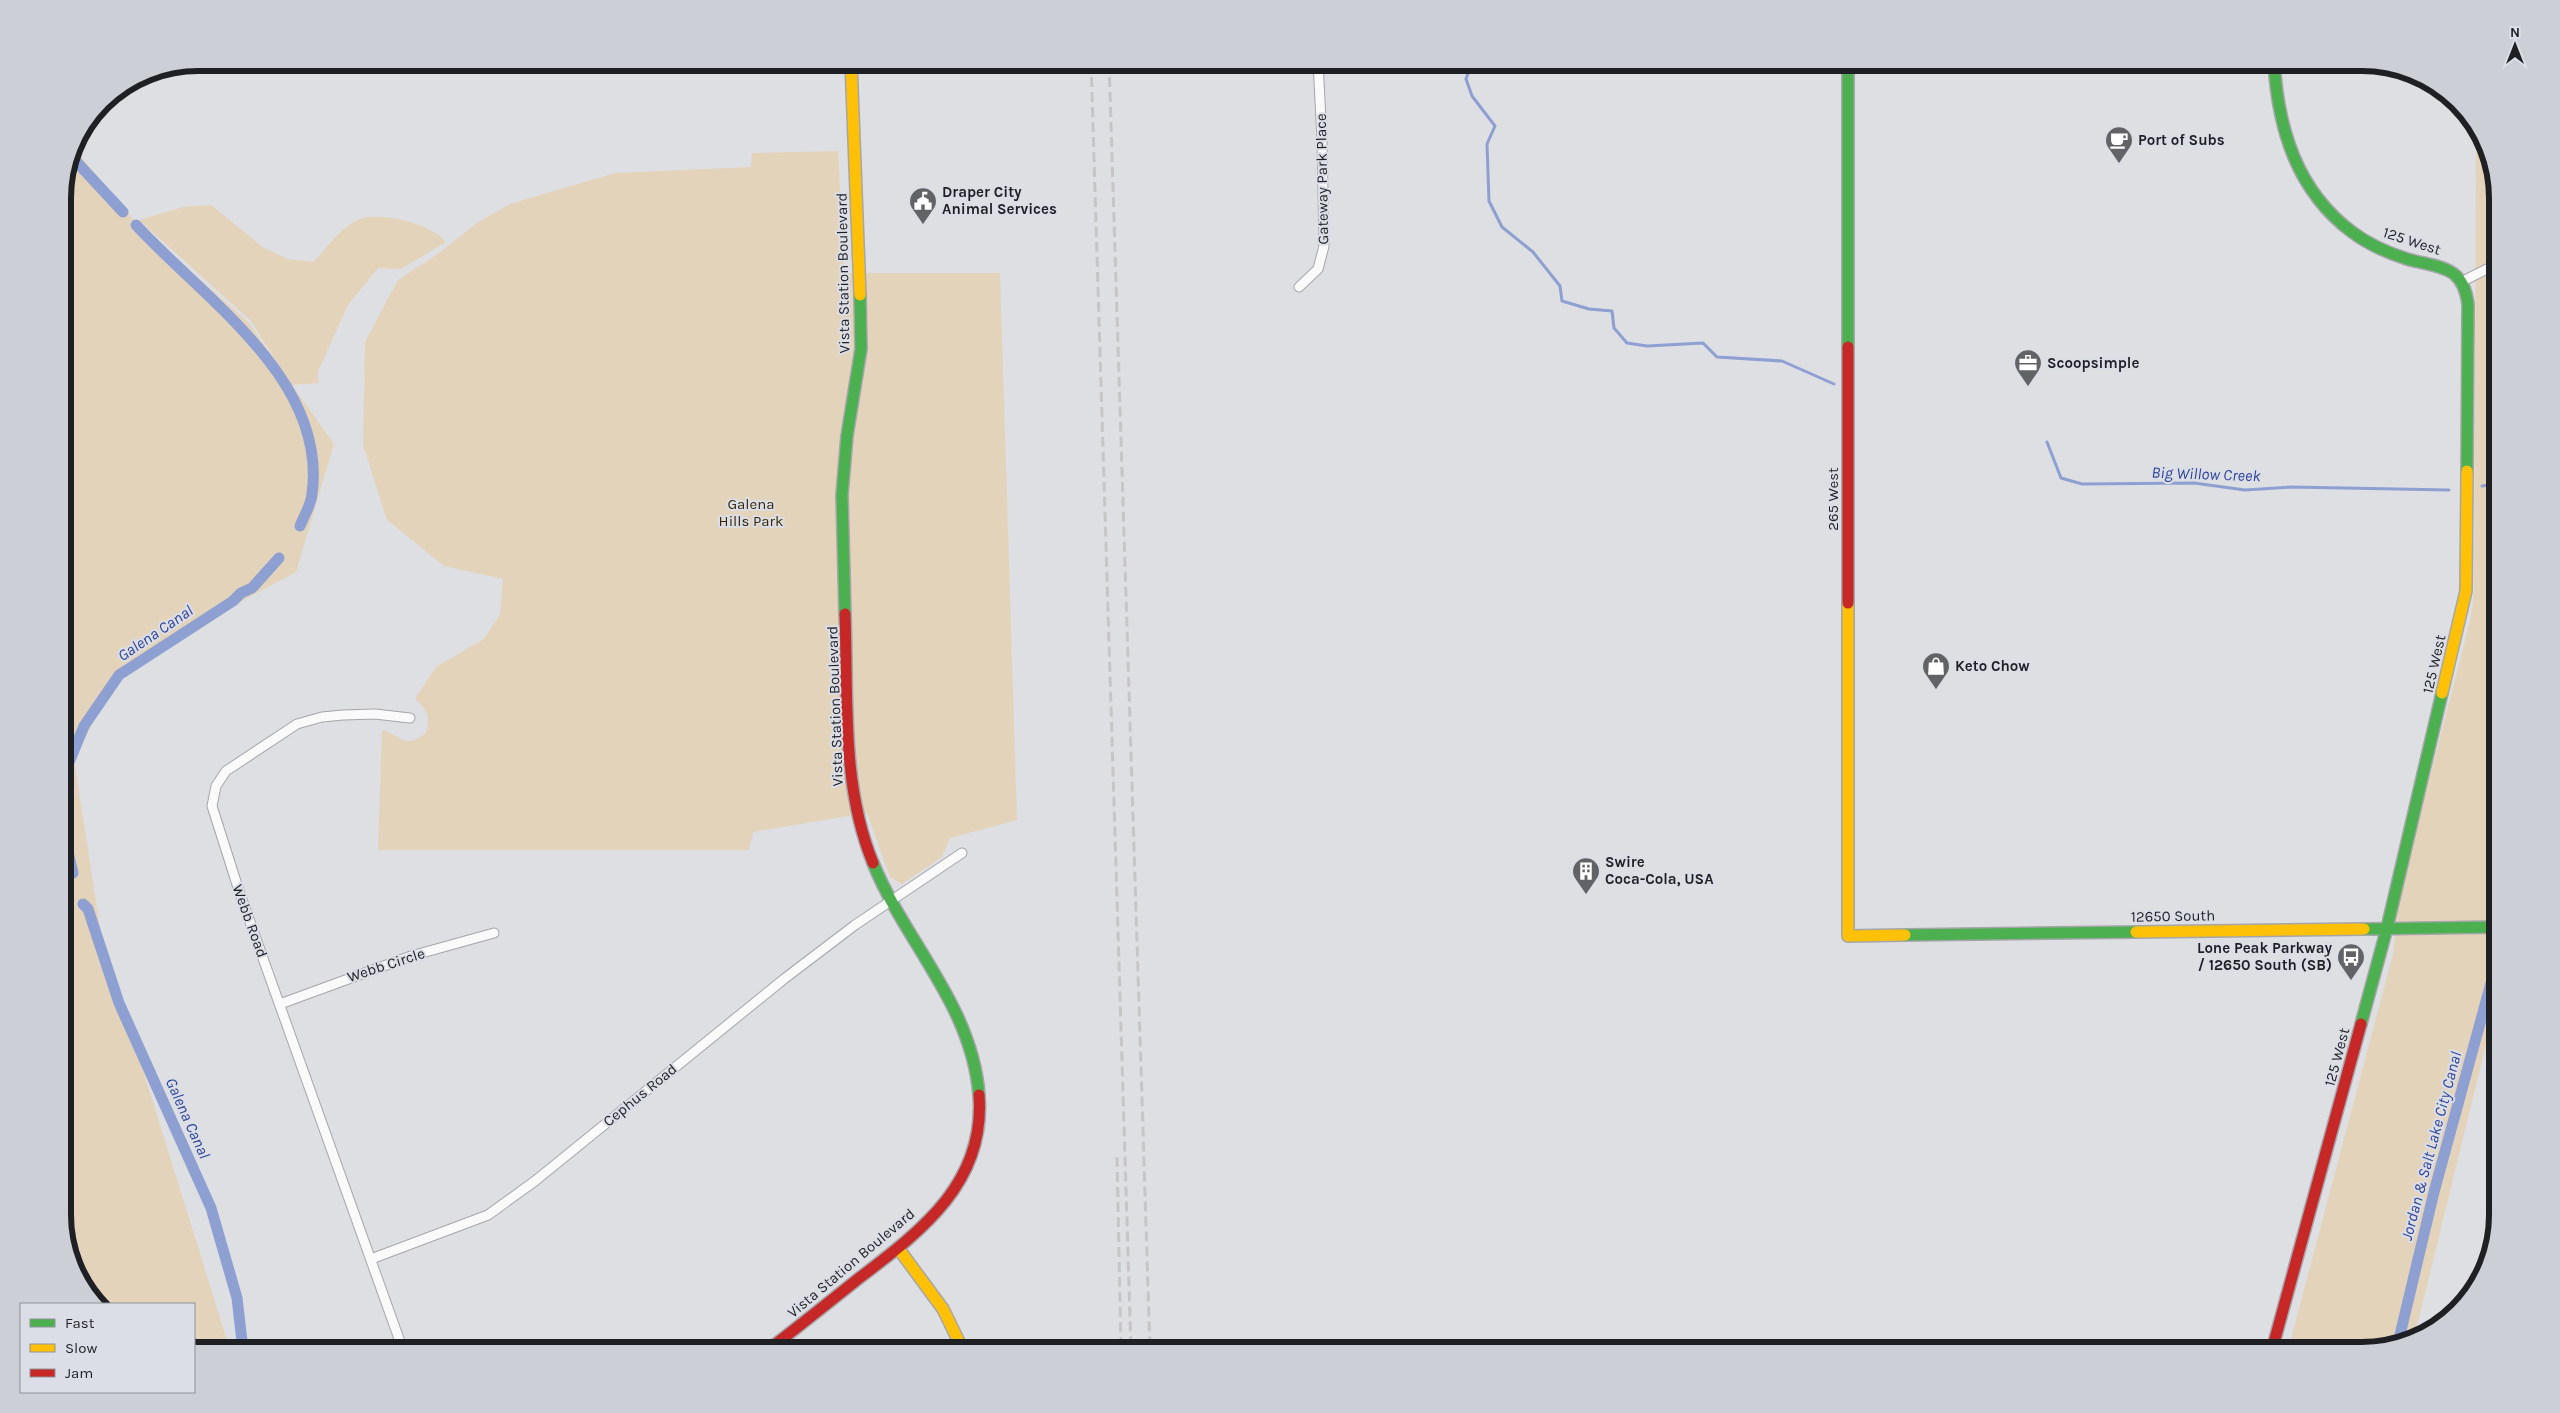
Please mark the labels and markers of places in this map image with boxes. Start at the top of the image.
cafe icon: Port of Subs [2104,125,2134,164]
place label: Port of Subs [2138,131,2225,149]
place label: Draper City Animal Services [942,183,1057,218]
public building icon: Draper City Animal Services [908,186,938,225]
office icon: Scoopsimple [2013,348,2043,387]
place label: Scoopsimple [2047,354,2139,372]
shop icon: Keto Chow [1921,651,1951,690]
place label: Keto Chow [1955,657,2030,675]
place label: Swire Coca-Cola, USA [1605,853,1714,888]
building icon: Swire Coca-Cola, USA [1571,856,1601,895]
place label: Lone Peak Parkway / 12650 South (SB) [2197,939,2332,974]
bus stop icon: Lone Peak Parkway / 12650 South (SB) [2336,942,2366,981]

